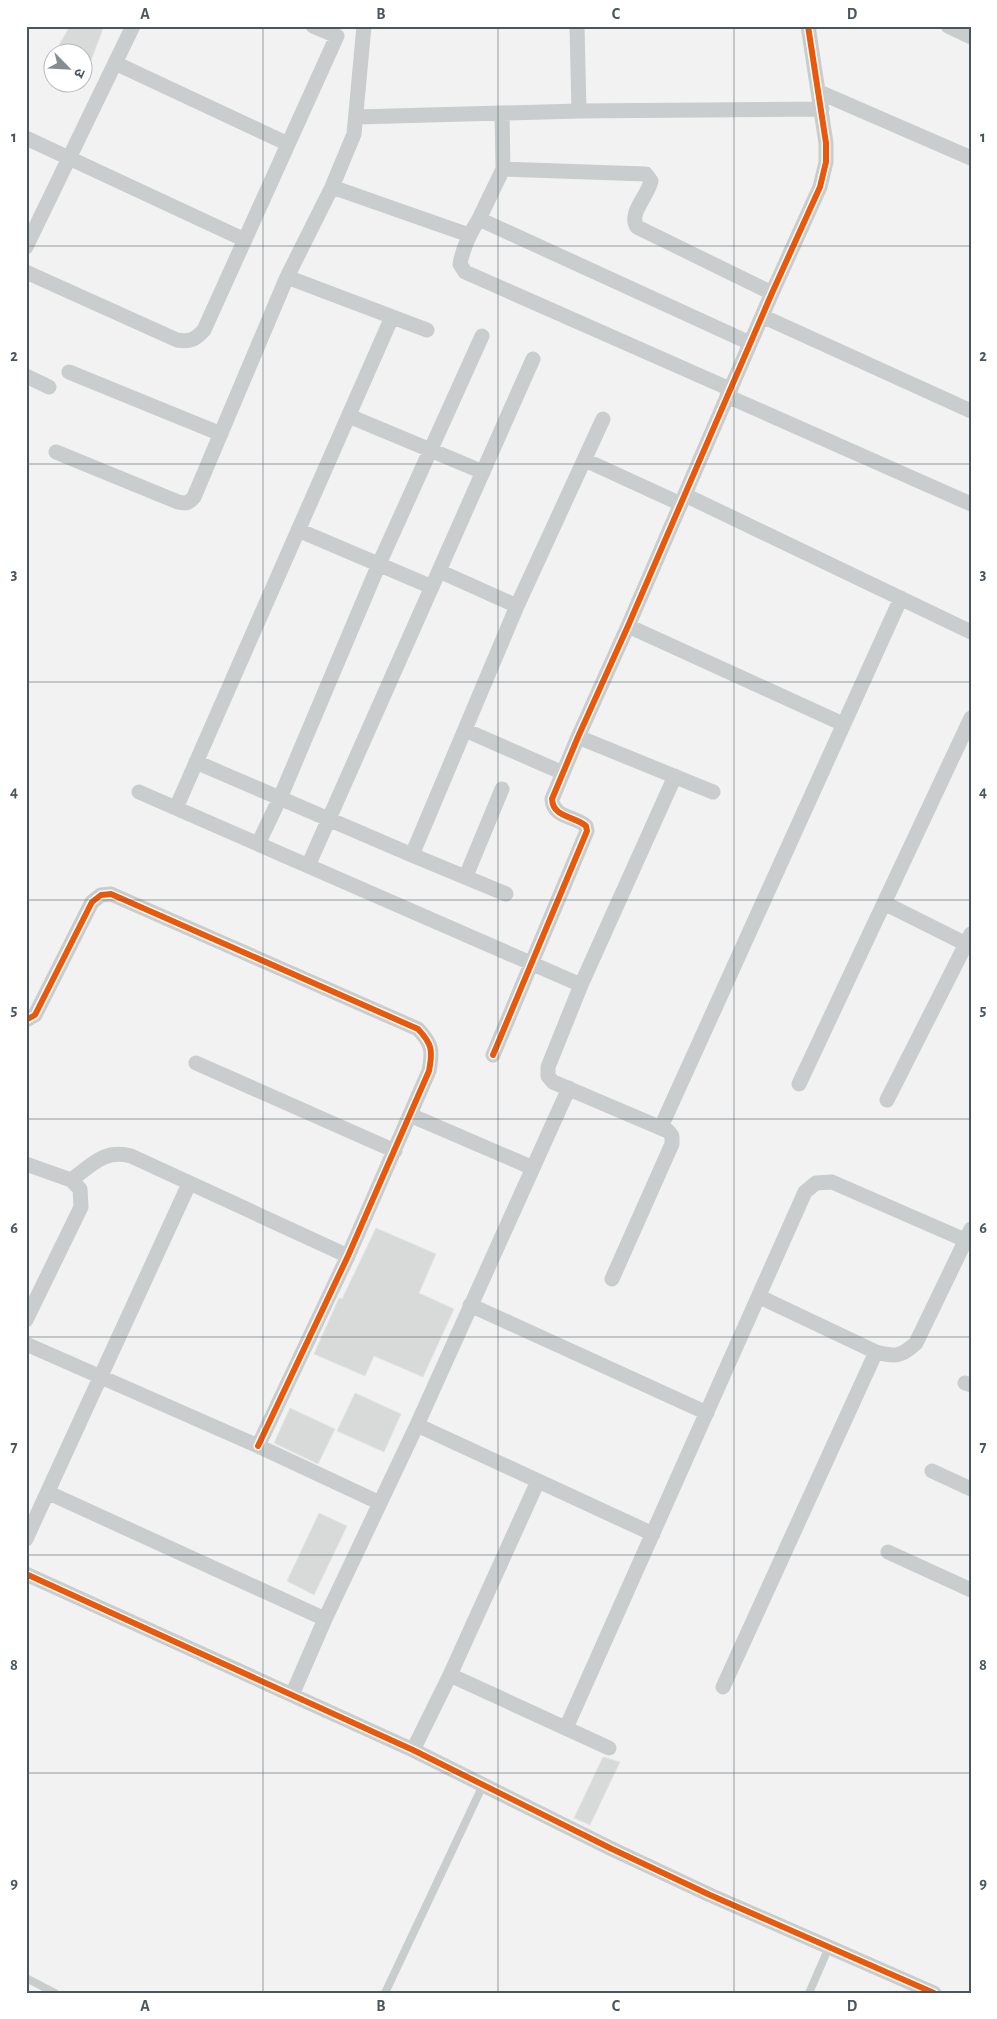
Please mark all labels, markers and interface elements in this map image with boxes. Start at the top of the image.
text: A [140,6,150,22]
text: B [376,6,386,22]
text: C [612,6,621,22]
text: D [847,6,858,22]
north arrow [42,42,92,92]
text: उ [71,66,87,80]
text: 1 [11,129,17,145]
text: 1 [980,129,986,145]
text: 2 [10,348,18,364]
text: 2 [979,348,987,364]
text: 3 [11,566,18,582]
text: 3 [980,566,987,582]
text: 4 [10,784,18,800]
text: 4 [979,784,987,800]
text: 5 [11,1002,18,1018]
text: 5 [980,1002,987,1018]
text: 6 [10,1220,18,1236]
text: 6 [979,1220,987,1236]
text: 7 [11,1439,18,1455]
text: 7 [980,1439,987,1455]
text: 8 [10,1657,18,1673]
text: 8 [979,1657,987,1673]
text: 9 [10,1875,18,1891]
text: 9 [979,1875,987,1891]
text: A [140,1998,150,2014]
text: B [376,1998,386,2014]
text: C [612,1998,621,2014]
text: D [847,1998,858,2014]

